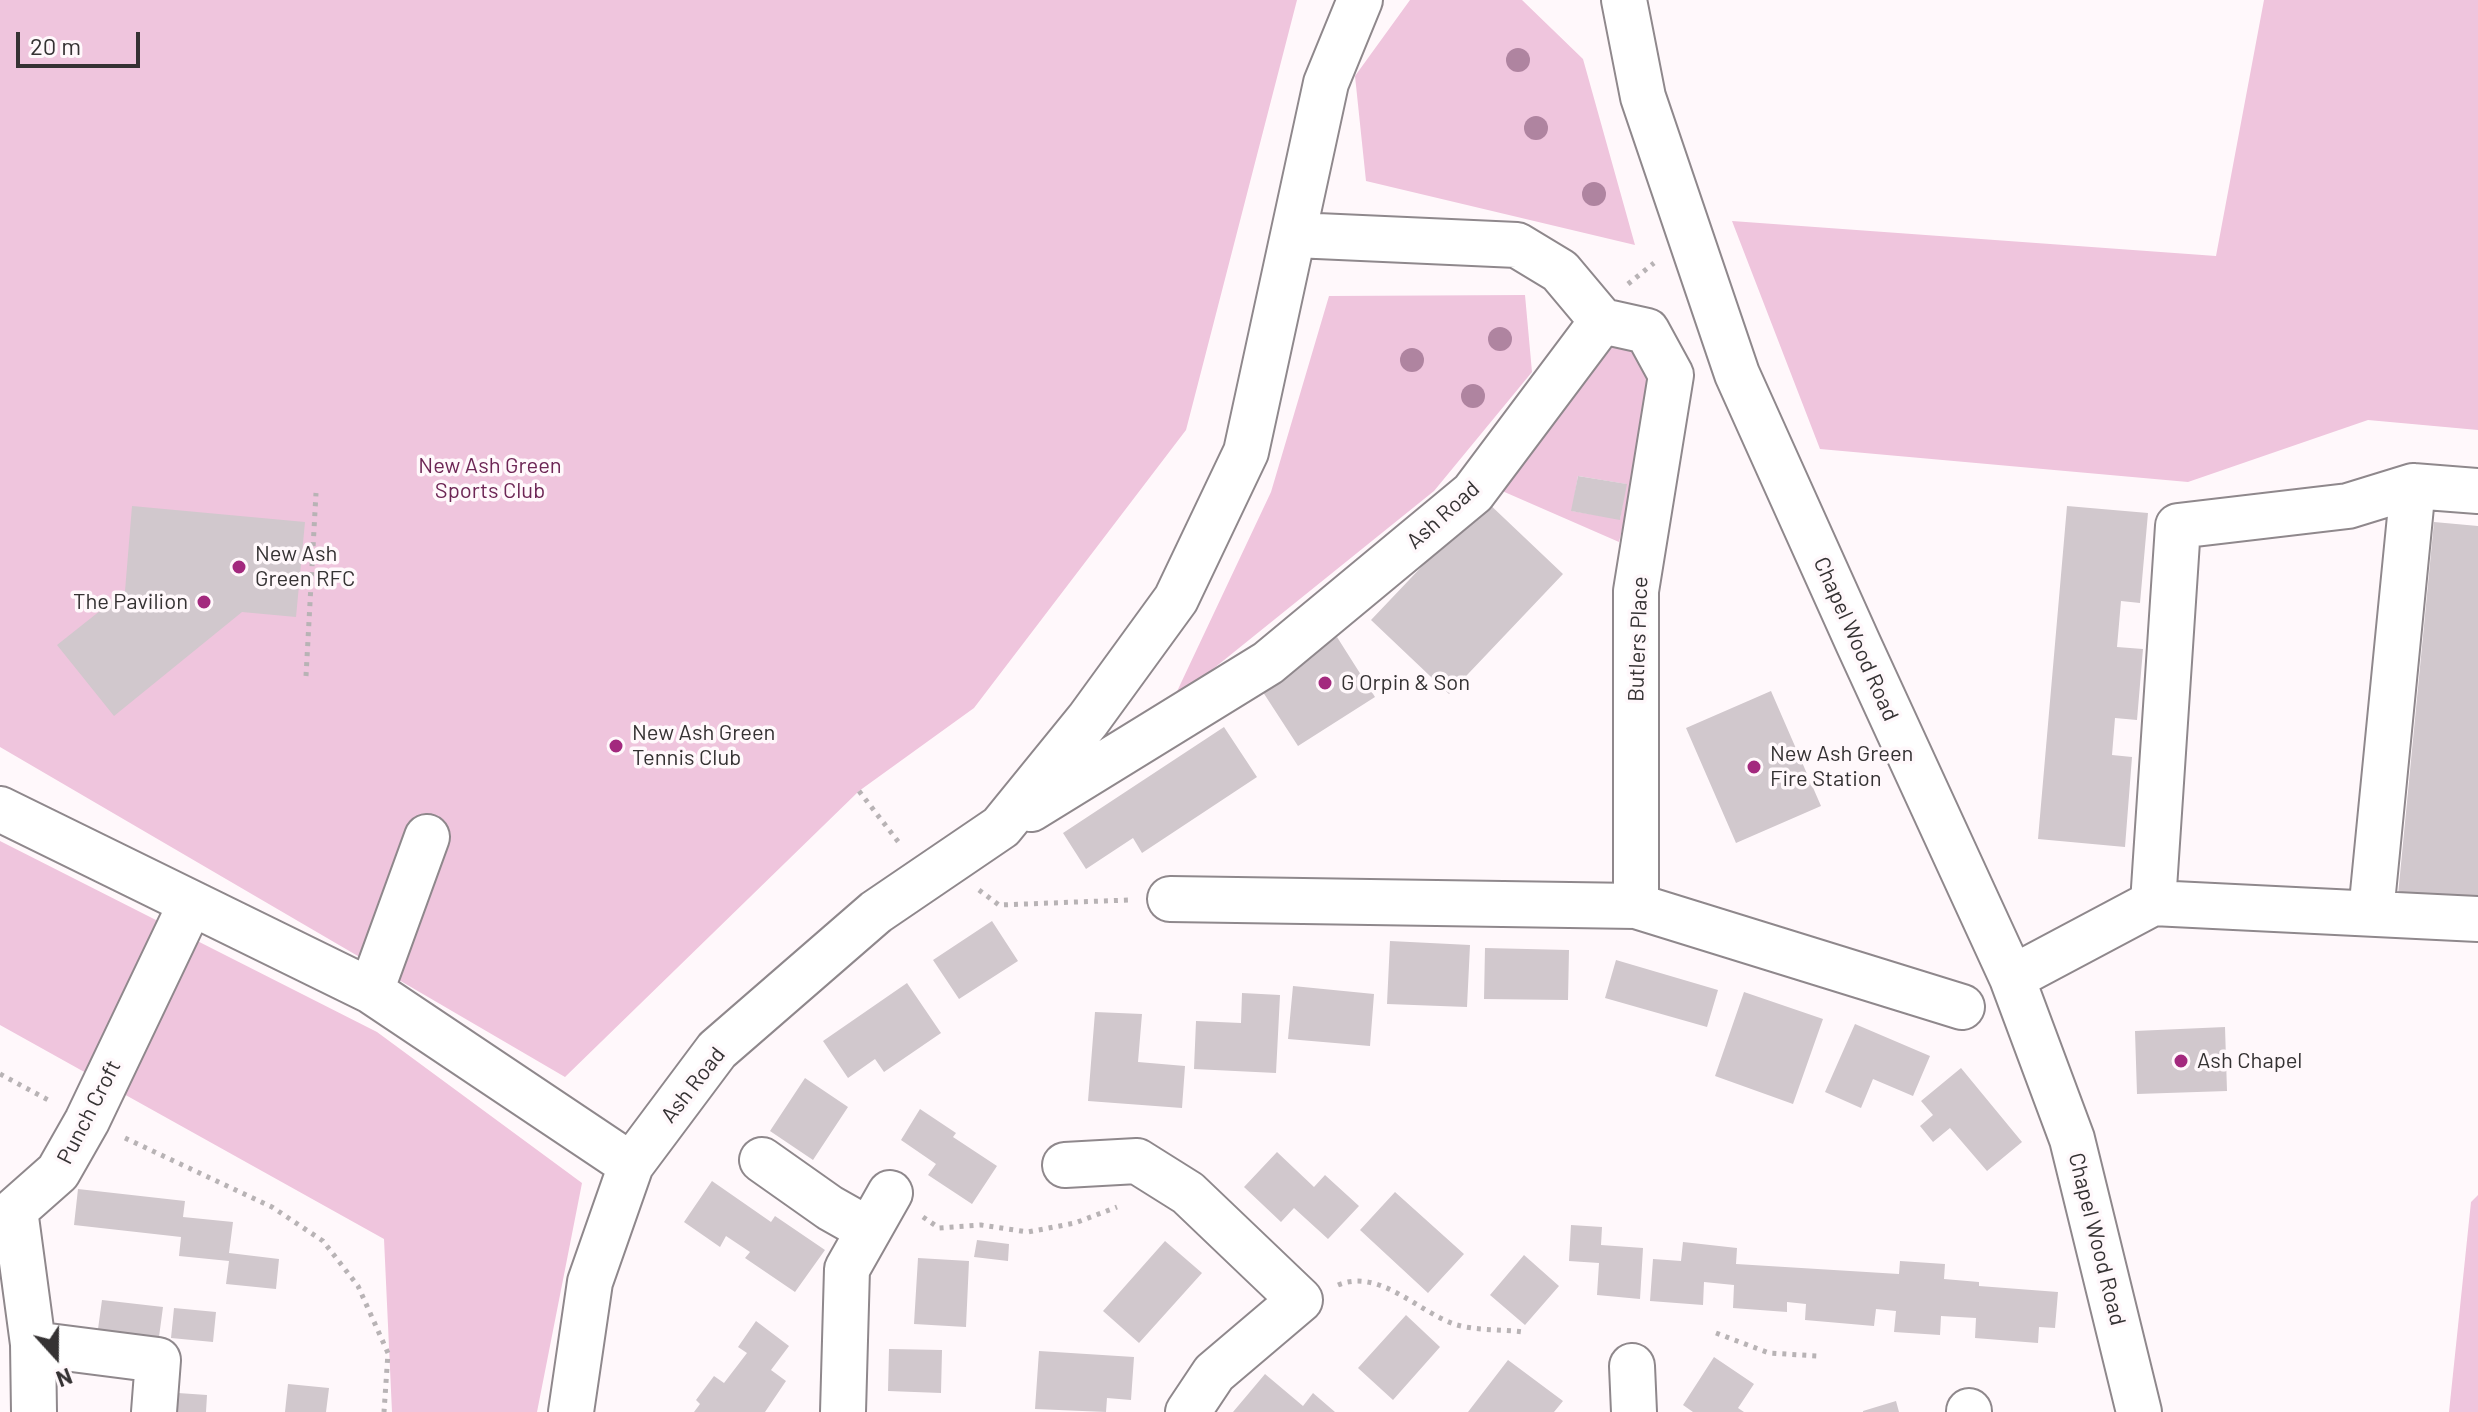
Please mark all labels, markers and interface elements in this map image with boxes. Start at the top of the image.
scale bar [20,16,144,66]
text: 20 m [30,31,81,60]
park label: New Ash Green Sports Club [418,453,562,504]
street label: Ash Road [1401,475,1485,555]
place label: New Ash Green RFC [255,541,355,592]
street label: Chapel Wood Road [1808,553,1904,725]
marker: New Ash Green RFC [230,558,248,576]
street label: Butlers Place [1623,576,1653,702]
place label: The Pavilion [73,589,188,615]
marker: The Pavilion [195,593,213,611]
place label: G Orpin & Son [1341,670,1470,696]
marker: G Orpin & Son [1316,674,1334,692]
place label: New Ash Green Tennis Club [632,720,775,772]
marker: New Ash Green Tennis Club [607,737,625,755]
place label: New Ash Green Fire Station [1770,741,1913,792]
marker: New Ash Green Fire Station [1745,758,1763,776]
street label: Ash Road [655,1042,731,1128]
place label: Ash Chapel [2197,1048,2302,1074]
marker: Ash Chapel [2172,1052,2190,1070]
street label: Punch Croft [52,1056,126,1168]
street label: Chapel Wood Road [2063,1150,2131,1328]
north arrow [16,1316,96,1396]
text: N [53,1364,76,1393]

